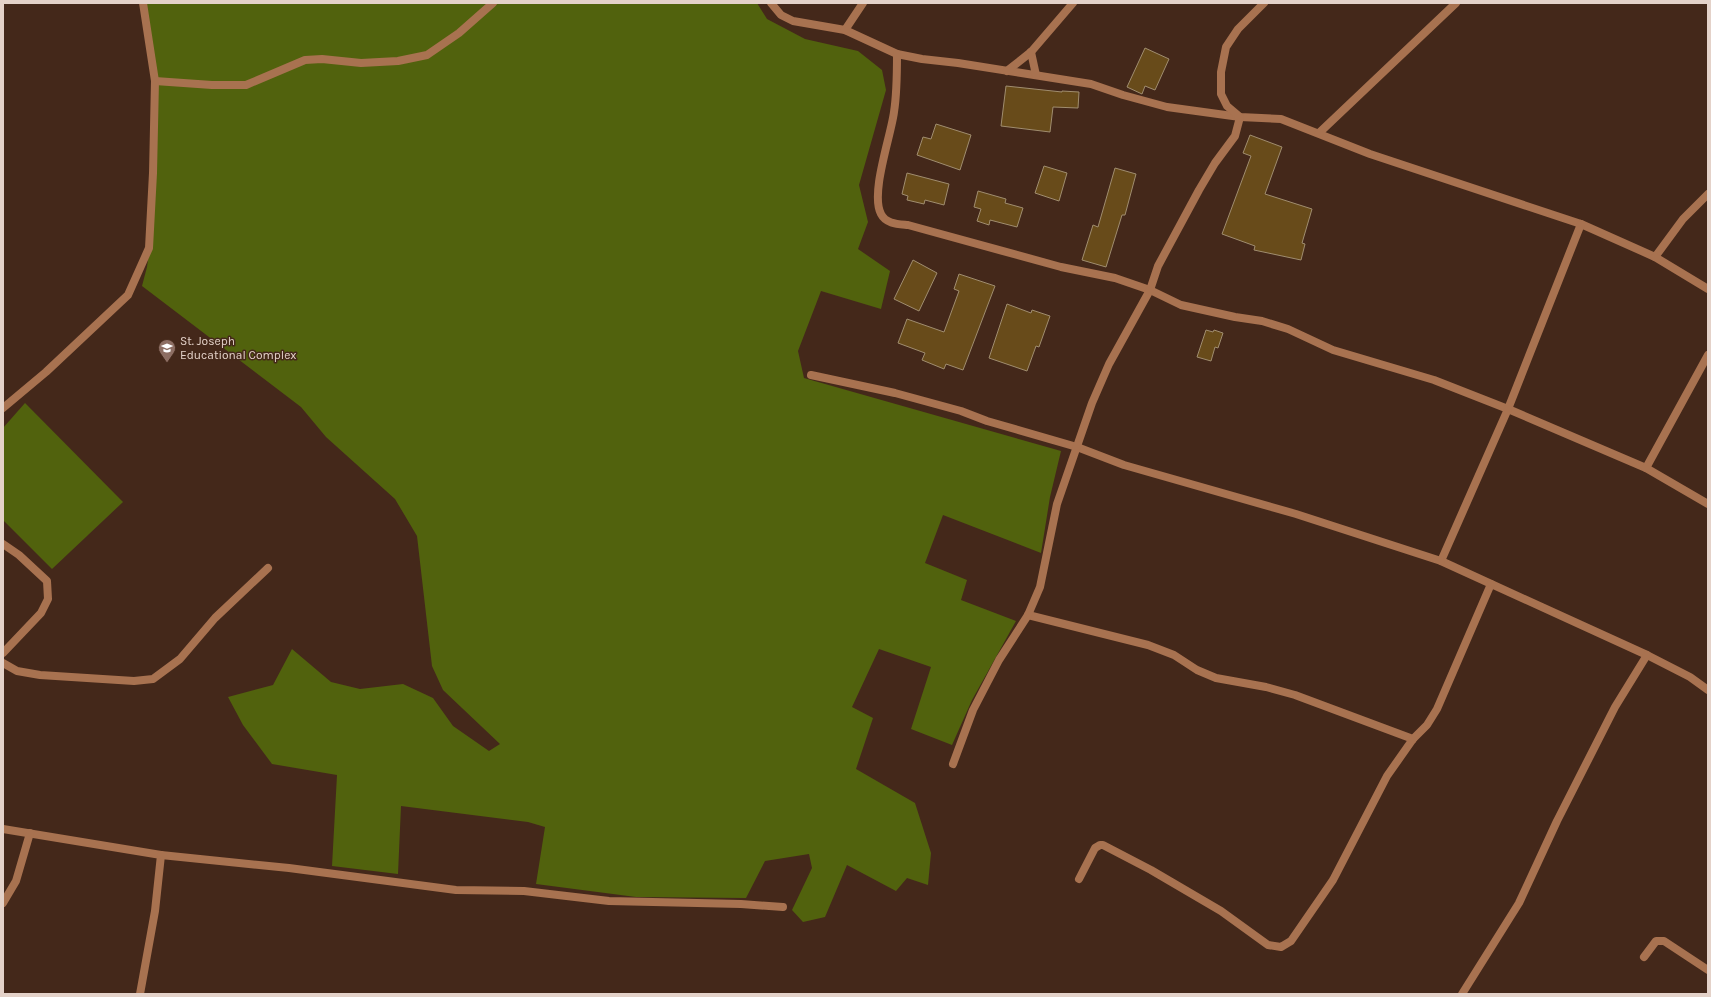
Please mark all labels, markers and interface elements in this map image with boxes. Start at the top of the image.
place label: St. Joseph Educational Complex [180,334,296,362]
school or university icon: St. Joseph Educational Complex [157,338,177,363]

